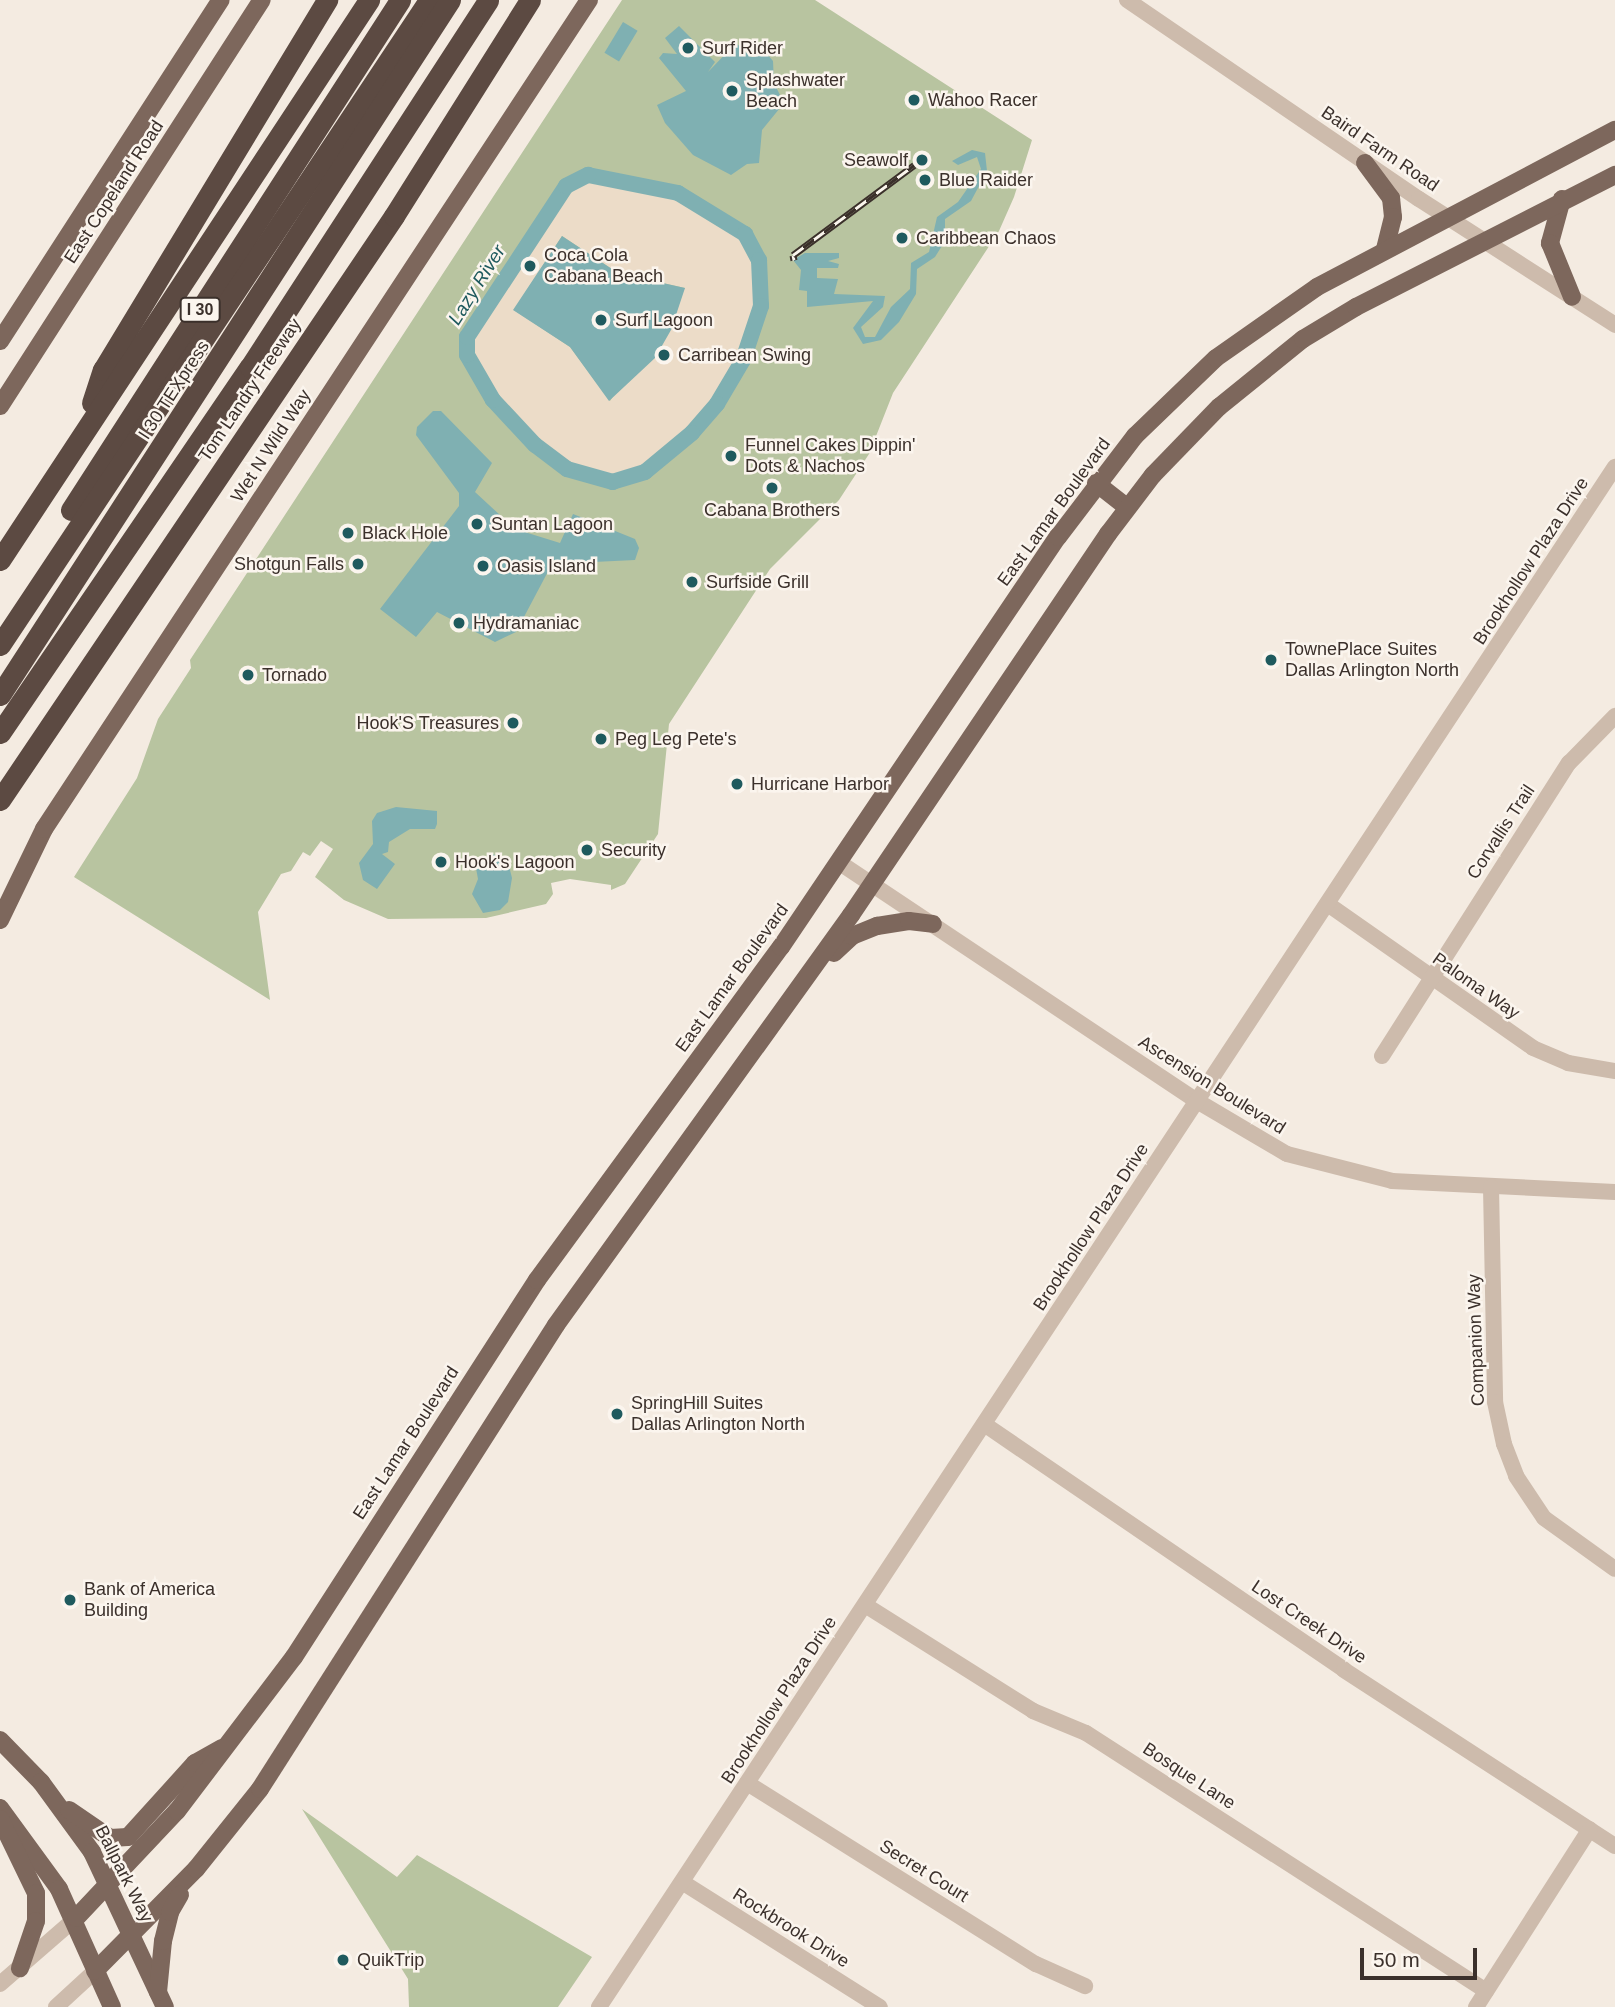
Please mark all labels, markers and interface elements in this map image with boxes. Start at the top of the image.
place label: Surf Rider [702,37,783,59]
marker: Surf Rider [680,40,696,56]
place label: Splashwater Beach [746,70,845,112]
marker: Splashwater Beach [724,83,740,99]
place label: Wahoo Racer [928,89,1037,111]
marker: Wahoo Racer [906,92,922,108]
street label: Baird Farm Road [1317,102,1443,196]
street label: East Copeland Road [60,116,168,268]
place label: Seawolf [844,149,908,171]
marker: Seawolf [914,152,930,168]
place label: Blue Raider [939,169,1033,191]
marker: Blue Raider [917,172,933,188]
place label: Caribbean Chaos [916,227,1056,249]
marker: Caribbean Chaos [894,230,910,246]
water label: Lazy River [444,241,510,329]
place label: Coca Cola Cabana Beach [544,245,663,288]
marker: Coca Cola Cabana Beach [522,258,538,274]
road number: I 30 [179,298,221,322]
place label: Surf Lagoon [615,309,713,331]
marker: Surf Lagoon [593,312,609,328]
street label: Tom Landry Freeway [194,314,306,466]
street label: I 30 TEXpress [134,336,214,444]
place label: Carribean Swing [678,344,811,366]
marker: Carribean Swing [656,347,672,363]
street label: Wet N Wild Way [227,386,315,506]
street label: East Lamar Boulevard [993,434,1115,590]
place label: Funnel Cakes Dippin' Dots & Nachos [745,435,916,478]
marker: Funnel Cakes Dippin' Dots & Nachos [723,448,739,464]
street label: Brookhollow Plaza Drive [1469,473,1593,649]
marker: Cabana Brothers [764,480,780,496]
place label: Cabana Brothers [704,499,840,521]
place label: Suntan Lagoon [491,513,613,535]
marker: Suntan Lagoon [469,516,485,532]
place label: Black Hole [362,522,448,544]
marker: Black Hole [340,525,356,541]
place label: Shotgun Falls [234,553,344,575]
place label: Oasis Island [497,555,596,577]
marker: Shotgun Falls [350,556,366,572]
marker: Oasis Island [475,558,491,574]
place label: Surfside Grill [706,571,809,593]
marker: Surfside Grill [684,574,700,590]
place label: Hydramaniac [473,612,579,634]
marker: Hydramaniac [451,615,467,631]
place label: TownePlace Suites Dallas Arlington North [1285,639,1460,682]
marker: TownePlace Suites Dallas Arlington North [1263,652,1279,668]
place label: Tornado [262,664,327,686]
marker: Tornado [240,667,256,683]
place label: Hook'S Treasures [356,712,499,734]
marker: Hook'S Treasures [505,715,521,731]
place label: Peg Leg Pete's [615,728,737,750]
marker: Peg Leg Pete's [593,731,609,747]
place label: Hurricane Harbor [751,773,889,795]
marker: Hurricane Harbor [729,776,745,792]
street label: Corvallis Trail [1462,781,1540,883]
place label: Security [601,839,666,861]
marker: Security [579,842,595,858]
place label: Hook's Lagoon [455,851,575,873]
marker: Hook's Lagoon [433,854,449,870]
street label: East Lamar Boulevard [671,900,793,1056]
street label: Paloma Way [1428,948,1524,1024]
street label: Ascension Boulevard [1135,1031,1289,1139]
street label: Brookhollow Plaza Drive [1029,1139,1153,1315]
street label: Companion Way [1463,1273,1489,1407]
street label: East Lamar Boulevard [348,1362,464,1524]
place label: SpringHill Suites Dallas Arlington North [631,1393,806,1436]
marker: SpringHill Suites Dallas Arlington North [609,1406,625,1422]
street label: Lost Creek Drive [1247,1576,1371,1668]
place label: Bank of America Building [84,1579,216,1622]
marker: Bank of America Building [62,1592,78,1608]
street label: Brookhollow Plaza Drive [717,1612,841,1788]
street label: Bosque Lane [1139,1738,1239,1814]
street label: Ballpark Way [90,1822,158,1926]
street label: Secret Court [875,1835,973,1907]
street label: Rockbrook Drive [729,1884,853,1972]
scale bar [1363,1934,1480,1978]
text: 50 m [1373,1948,1420,1971]
place label: QuikTrip [357,1949,424,1971]
marker: QuikTrip [335,1952,351,1968]

